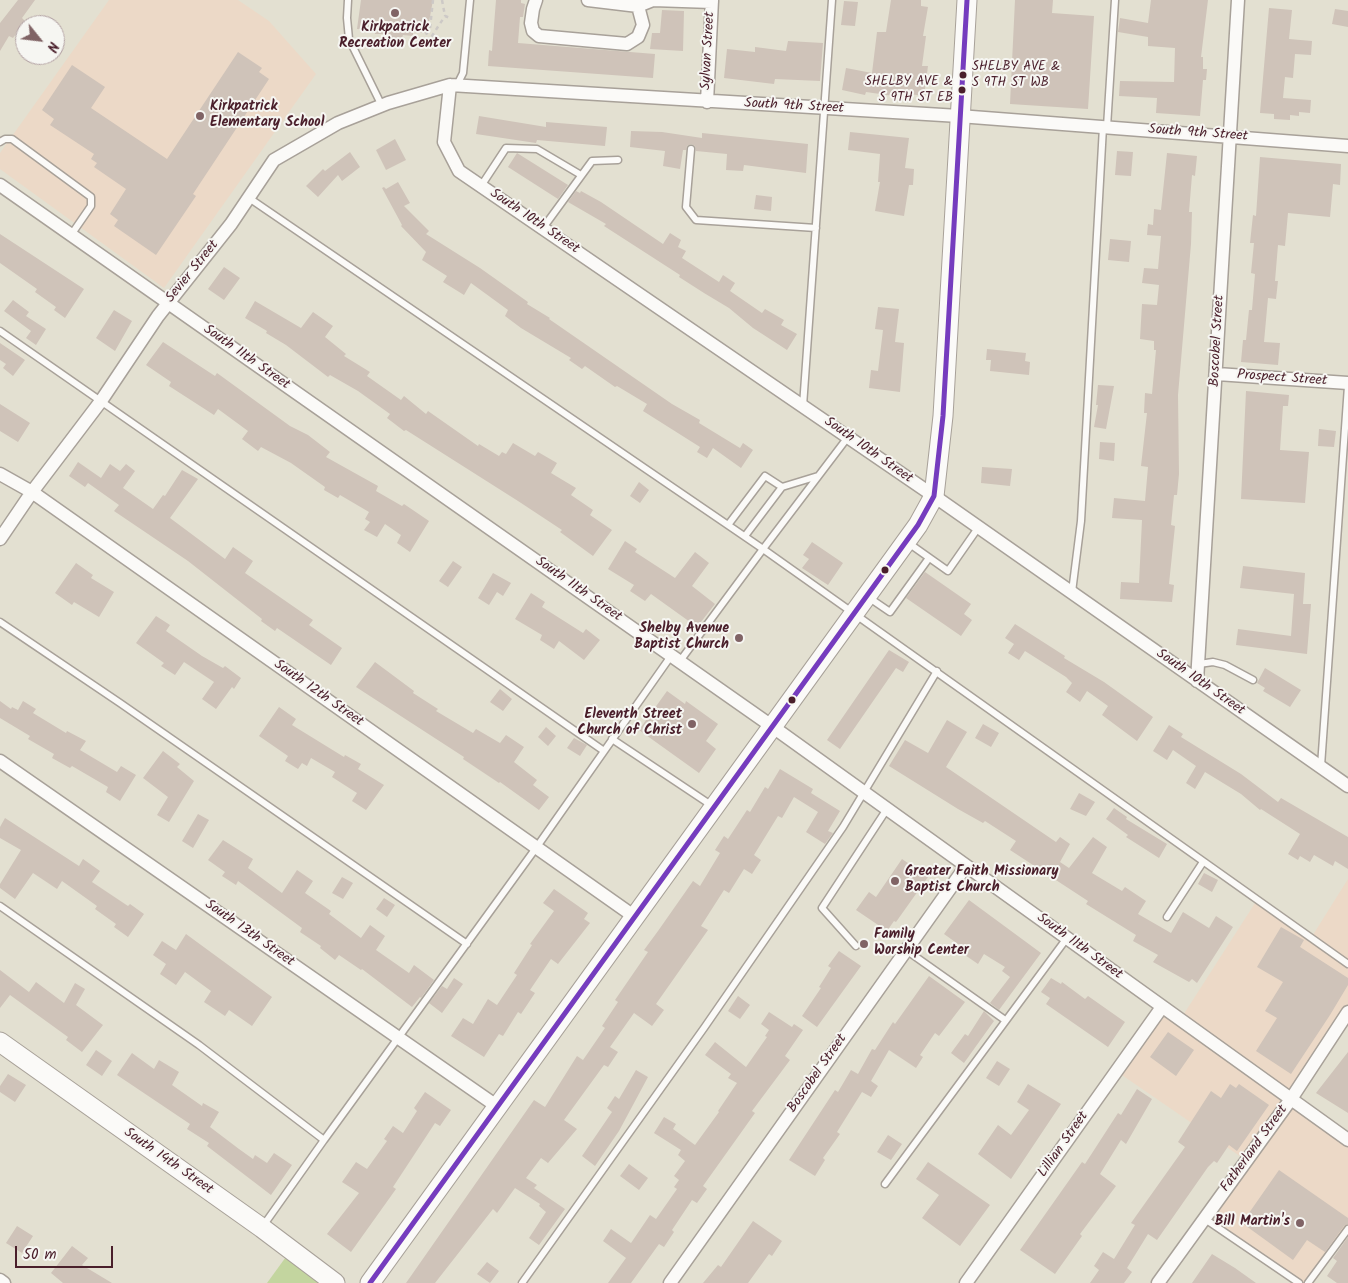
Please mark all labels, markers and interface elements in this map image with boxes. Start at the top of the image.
marker: Kirkpatrick Recreation Center [389,7,401,19]
street label: Sylvan Street [699,11,719,91]
north arrow [15,15,65,65]
place label: Kirkpatrick Recreation Center [339,21,451,54]
text: N [40,38,64,56]
place label: SHELBY AVE & S 9TH ST WB [972,60,1060,91]
marker: SHELBY AVE & S 9TH ST WB [958,70,968,80]
place label: SHELBY AVE & S 9TH ST EB [865,75,953,106]
marker: SHELBY AVE & S 9TH ST EB [957,85,967,95]
street label: South 9th Street [744,96,844,118]
place label: Kirkpatrick Elementary School [210,100,324,132]
marker: Kirkpatrick Elementary School [194,110,206,122]
street label: South 9th Street [1148,122,1248,146]
street label: South 10th Street [486,186,582,258]
street label: Sevier Street [163,238,223,306]
street label: Boscobel Street [1207,295,1229,387]
street label: South 11th Street [199,322,293,394]
street label: Prospect Street [1236,367,1328,391]
street label: South 10th Street [820,414,916,488]
street label: South 11th Street [531,554,625,626]
unlabelled marker [880,565,890,575]
place label: Shelby Avenue Baptist Church [634,622,729,654]
marker: Shelby Avenue Baptist Church [733,632,745,644]
street label: South 10th Street [1152,646,1248,720]
street label: South 12th Street [270,657,366,731]
unlabelled marker [787,695,797,705]
place label: Eleventh Street Church of Christ [578,708,682,740]
marker: Eleventh Street Church of Christ [686,718,698,730]
place label: Greater Faith Missionary Baptist Church [905,865,1059,898]
marker: Greater Faith Missionary Baptist Church [889,875,901,887]
street label: South 13th Street [201,897,297,971]
street label: South 11th Street [1033,910,1125,984]
place label: Family Worship Center [874,928,969,960]
marker: Family Worship Center [858,938,870,950]
street label: Boscobel Street [785,1032,851,1116]
street label: Fatherland Street [1218,1102,1292,1196]
street label: Lillian Street [1035,1109,1093,1181]
street label: South 14th Street [120,1125,216,1199]
place label: Bill Martin's [1215,1215,1290,1231]
marker: Bill Martin's [1294,1217,1306,1229]
scale bar [18,1236,115,1268]
text: 50 m [23,1243,57,1267]

